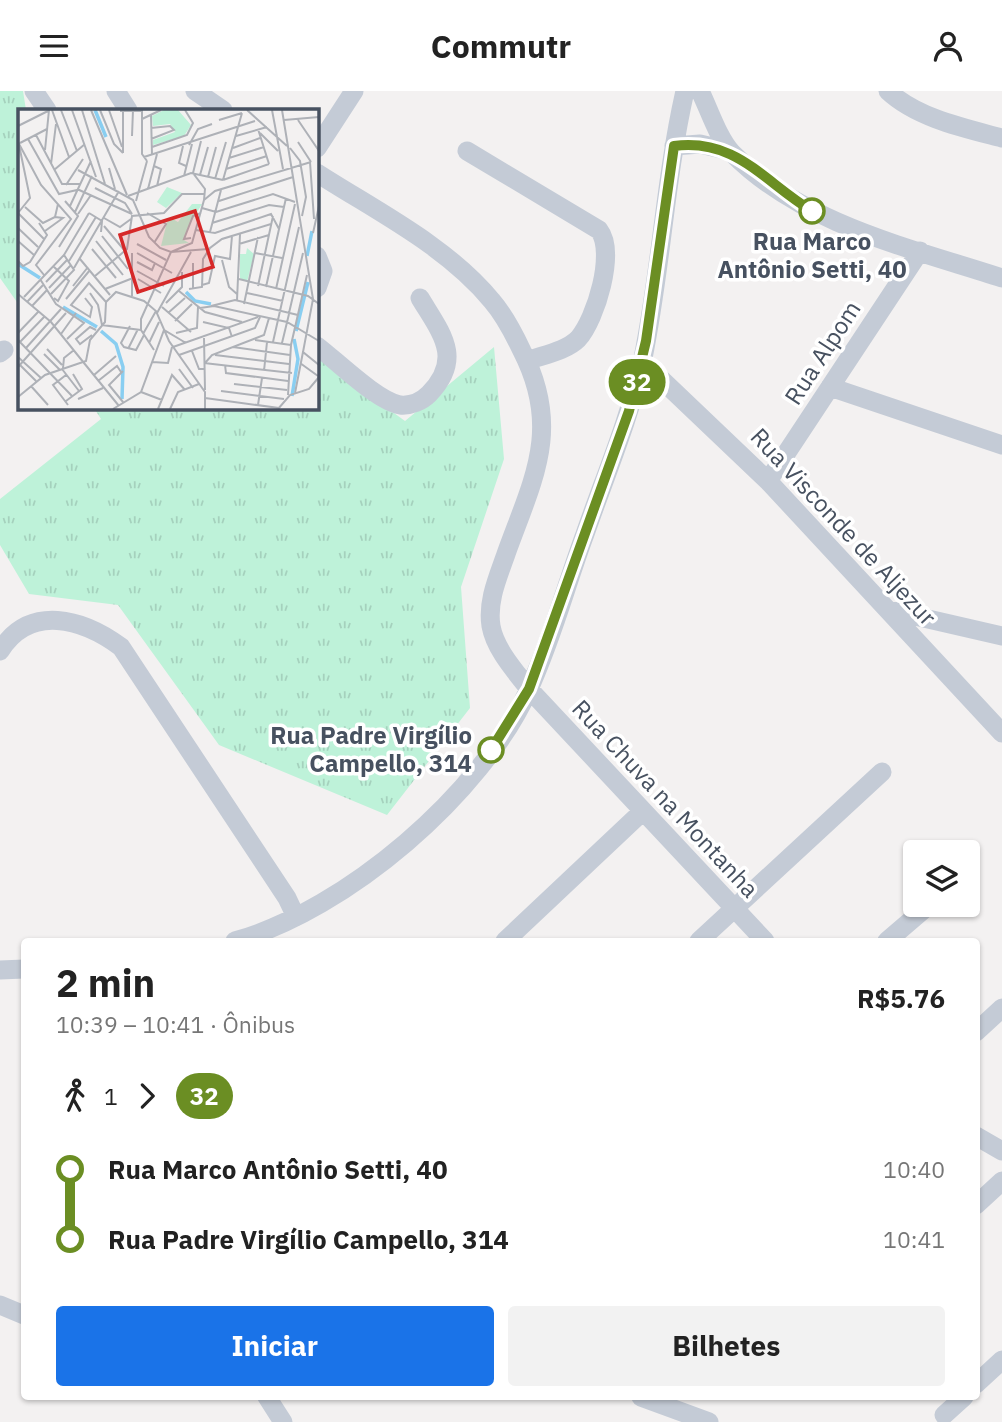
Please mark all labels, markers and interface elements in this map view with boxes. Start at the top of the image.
text: Commutr [431,25,571,67]
icon: menu [35,27,73,65]
icon: person [929,27,967,65]
inset map [18,109,318,409]
marker: Rua Marco Antônio Setti, 40 [799,198,825,224]
place label: Rua Marco Antônio Setti, 40 [717,225,907,285]
street label: Rua Alpom [777,294,868,411]
line badge: 32 [606,359,668,405]
text: 32 [623,366,651,398]
street label: Rua Visconde de Aljezur [744,421,944,632]
street label: Rua Chuva na Montanha [565,692,766,904]
place label: Rua Padre Virgílio Campello, 314 [270,719,472,779]
marker: Rua Padre Virgílio Campello, 314 [478,737,504,763]
map controls [903,840,980,917]
button: layers [903,840,980,917]
text: 2 min [56,958,155,1007]
text: R$5.76 [857,981,945,1015]
text: 10:39 – 10:41 · Ônibus [56,1009,295,1039]
icon: walk [56,1077,94,1115]
icon: forward [128,1077,166,1115]
text: 32 [190,1080,219,1112]
text: 1 [104,1081,118,1111]
text: Rua Marco Antônio Setti, 40 [108,1152,448,1186]
text: 10:40 [883,1154,945,1184]
text: Rua Padre Virgílio Campello, 314 [108,1222,509,1256]
text: 10:41 [883,1224,945,1254]
button: Iniciar [56,1306,494,1386]
button: Bilhetes [508,1306,945,1386]

